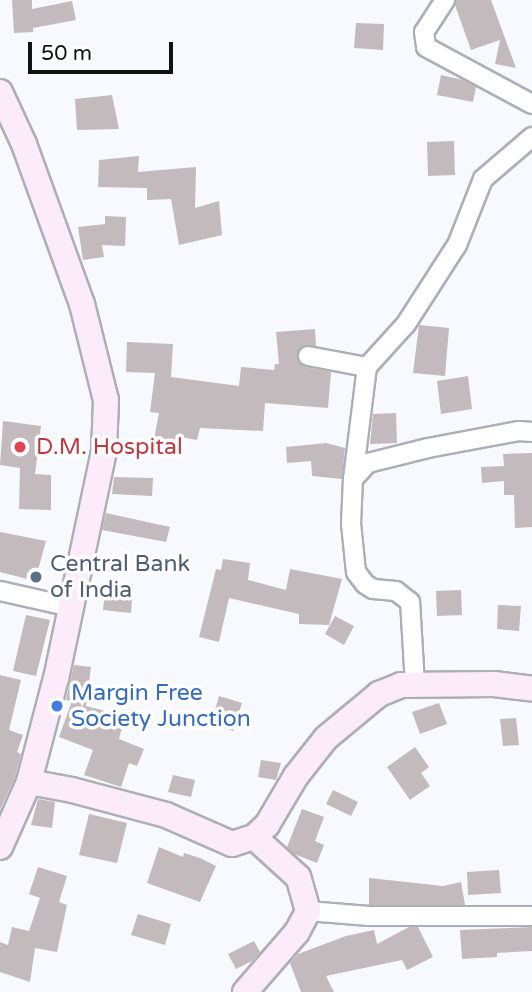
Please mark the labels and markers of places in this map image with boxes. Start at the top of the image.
place label: D.M. Hospital [36,433,183,461]
marker: D.M. Hospital [10,437,30,457]
place label: Central Bank of India [50,550,190,604]
marker: Central Bank of India [28,569,44,585]
place label: Margin Free Society Junction [71,679,251,733]
marker: Margin Free Society Junction [49,698,65,714]

